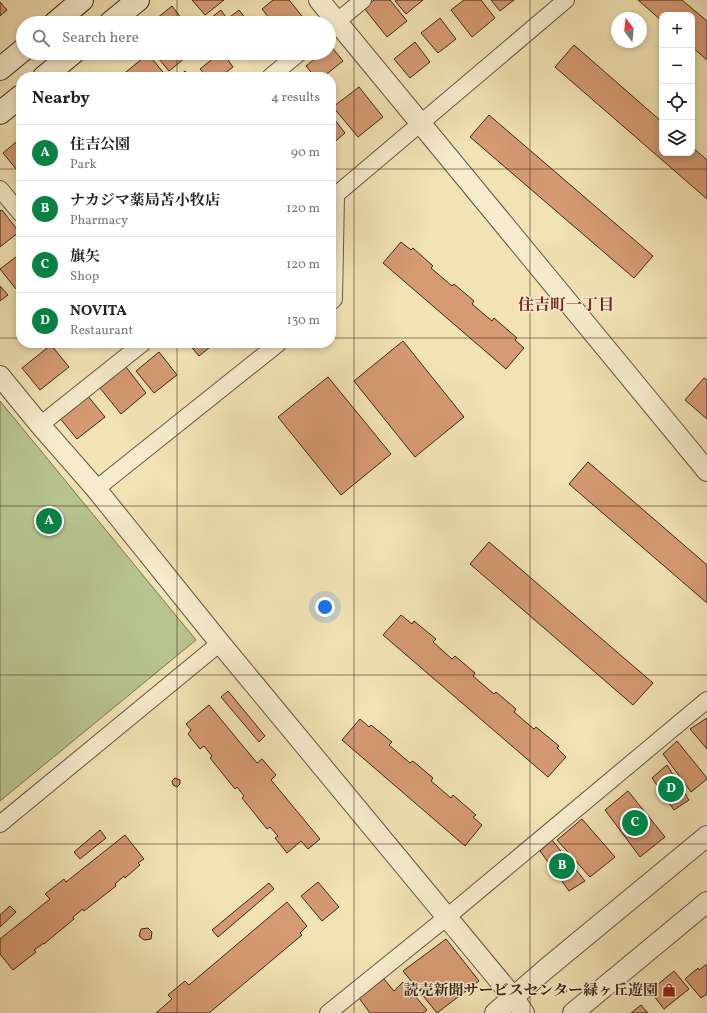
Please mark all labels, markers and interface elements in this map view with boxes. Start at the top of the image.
north arrow [611,12,647,48]
map controls [659,12,695,156]
button: + [659,12,695,48]
search box [16,16,336,60]
icon: search [30,27,52,49]
text: Search here [62,28,139,49]
button: − [659,48,695,84]
button: locate [659,84,695,120]
text: Nearby [32,87,90,110]
text: 4 results [271,89,320,107]
button: layers [659,120,695,156]
text: 住吉公園 [70,135,130,156]
text: A [40,144,50,162]
text: 90 m [291,144,320,162]
text: Park [70,156,97,174]
text: ナカジマ薬局苫小牧店 [70,191,220,212]
text: B [41,200,49,218]
text: 120 m [286,200,320,218]
text: Pharmacy [70,212,128,230]
text: 旗矢 [70,247,100,268]
text: C [41,256,49,274]
text: 120 m [286,256,320,274]
text: Shop [70,268,99,286]
district label: 住吉町一丁目 [518,295,614,317]
text: NOVITA [70,301,127,322]
text: D [40,312,50,330]
text: 130 m [287,312,320,330]
text: Restaurant [70,322,133,340]
pin: A [36,506,62,536]
your location [315,597,335,617]
pin: D [658,774,684,804]
pin: C [622,808,648,838]
pin: B [549,851,575,881]
place label: 読売新聞サービスセンター緑ヶ丘遊園 [404,981,658,1002]
shop icon: 読売新聞サービスセンター緑ヶ丘遊園 [661,982,677,998]

